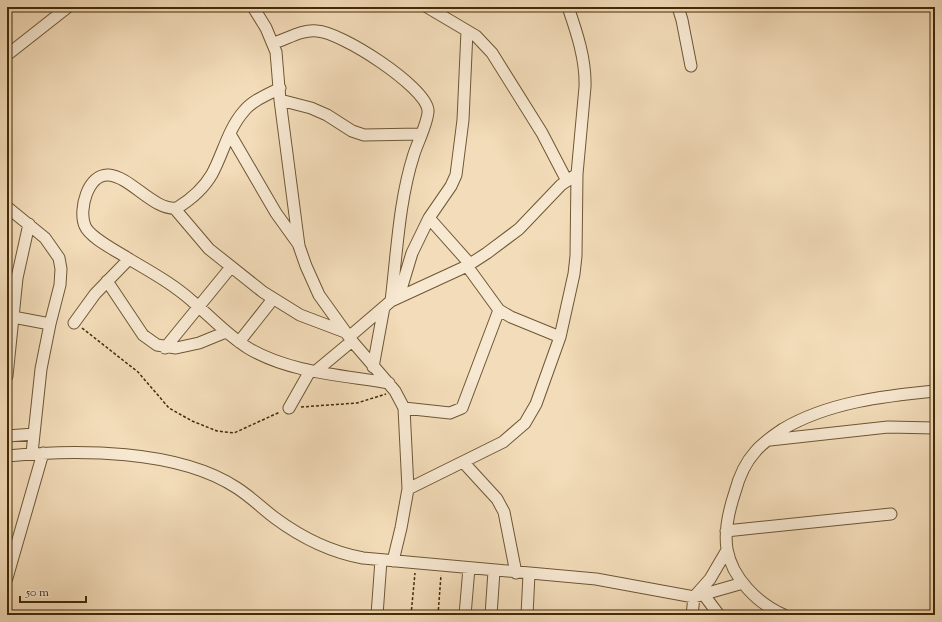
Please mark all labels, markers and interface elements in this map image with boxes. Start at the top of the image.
scale bar [20,578,86,604]
text: 50 m [25,584,49,602]

